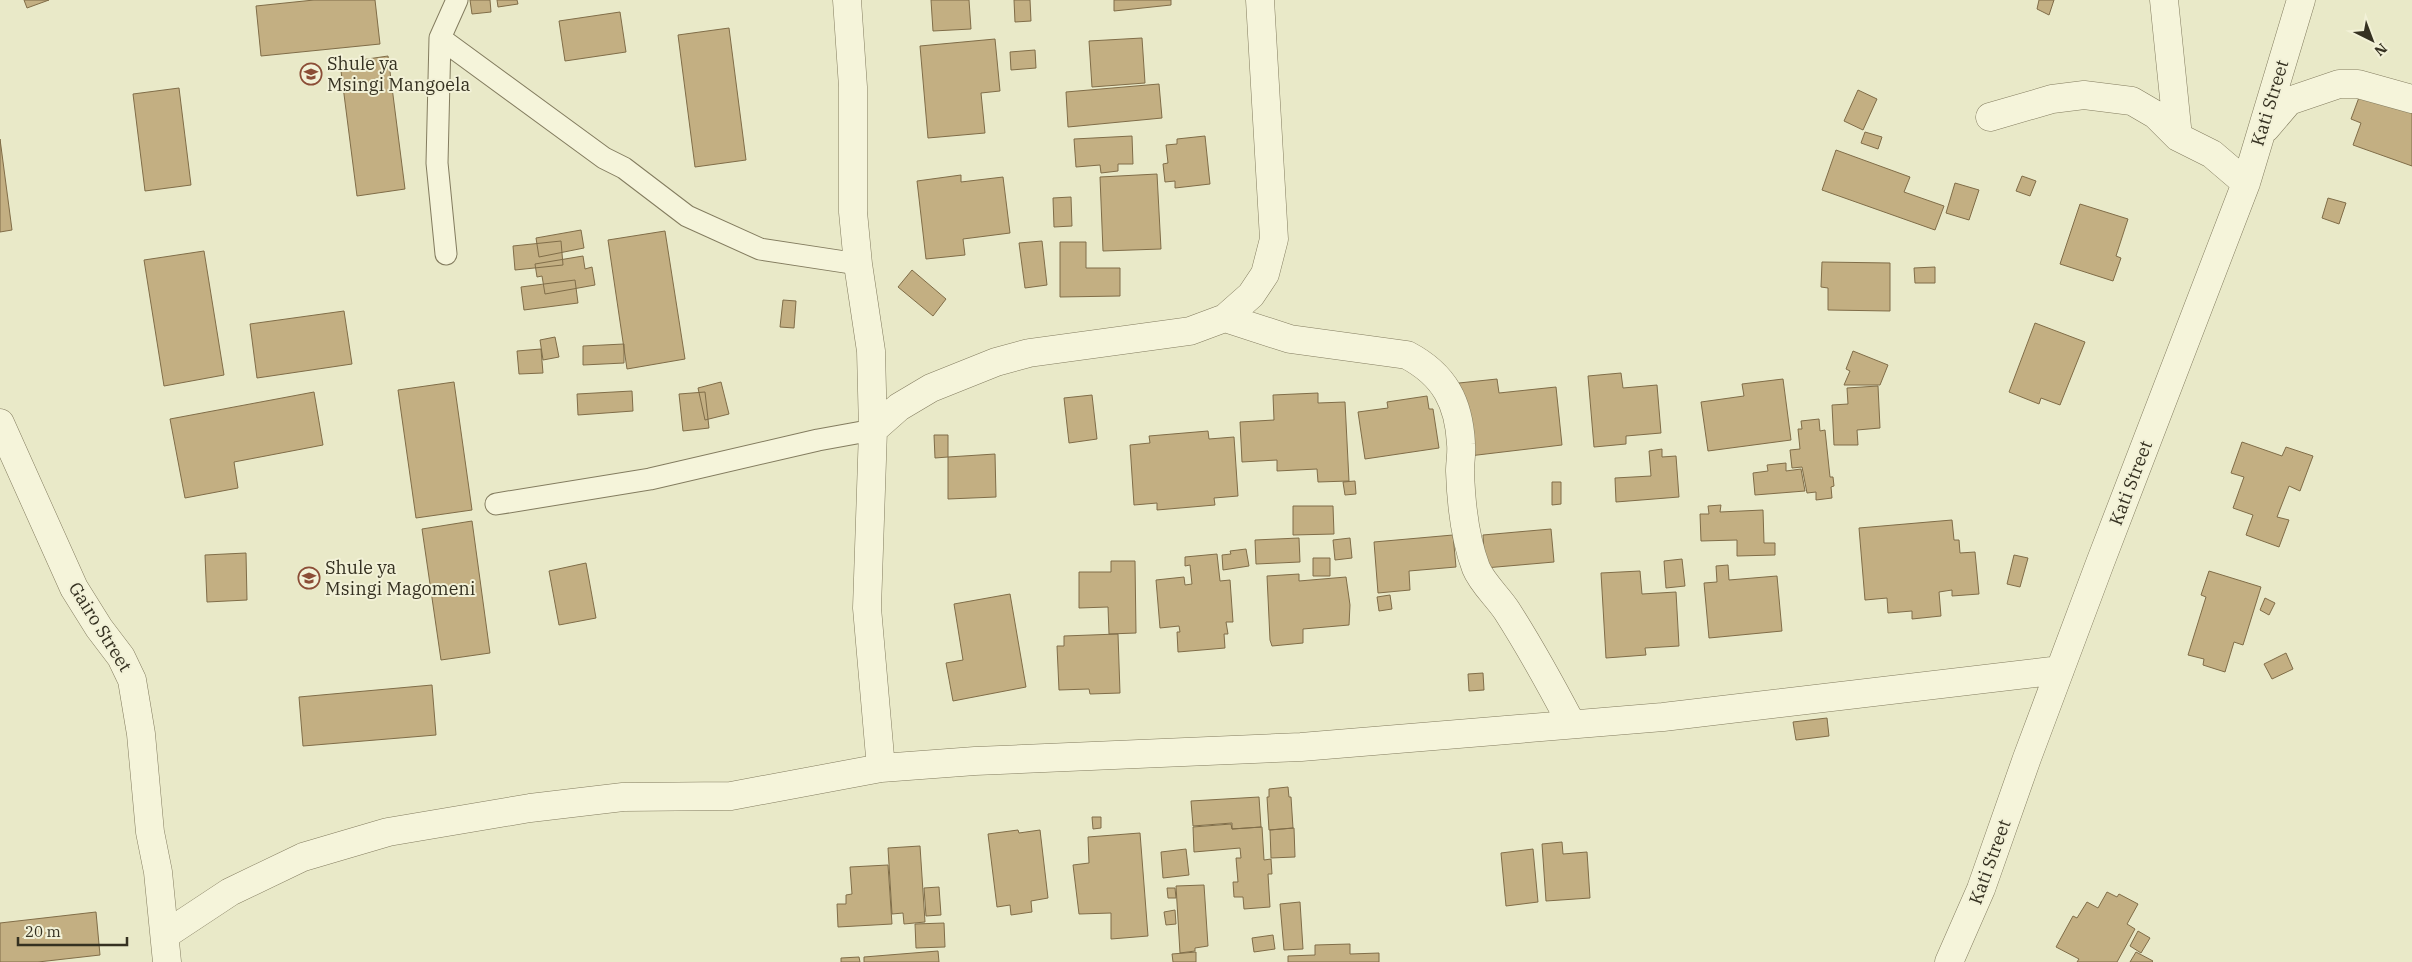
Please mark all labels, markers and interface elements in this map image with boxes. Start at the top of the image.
north arrow [2347,15,2397,65]
text: N [2371,39,2391,60]
place label: Shule ya Msingi Mangoela [327,52,470,96]
street label: Kati Street [2246,57,2294,149]
school or university icon: Shule ya Msingi Mangoela [299,62,323,86]
street label: Kati Street [2104,437,2157,528]
place label: Shule ya Msingi Magomeni [325,556,476,600]
school or university icon: Shule ya Msingi Magomeni [297,566,321,590]
street label: Gairo Street [64,578,137,676]
street label: Kati Street [1964,816,2016,908]
scale bar [18,914,126,946]
text: 20 m [25,922,61,941]

